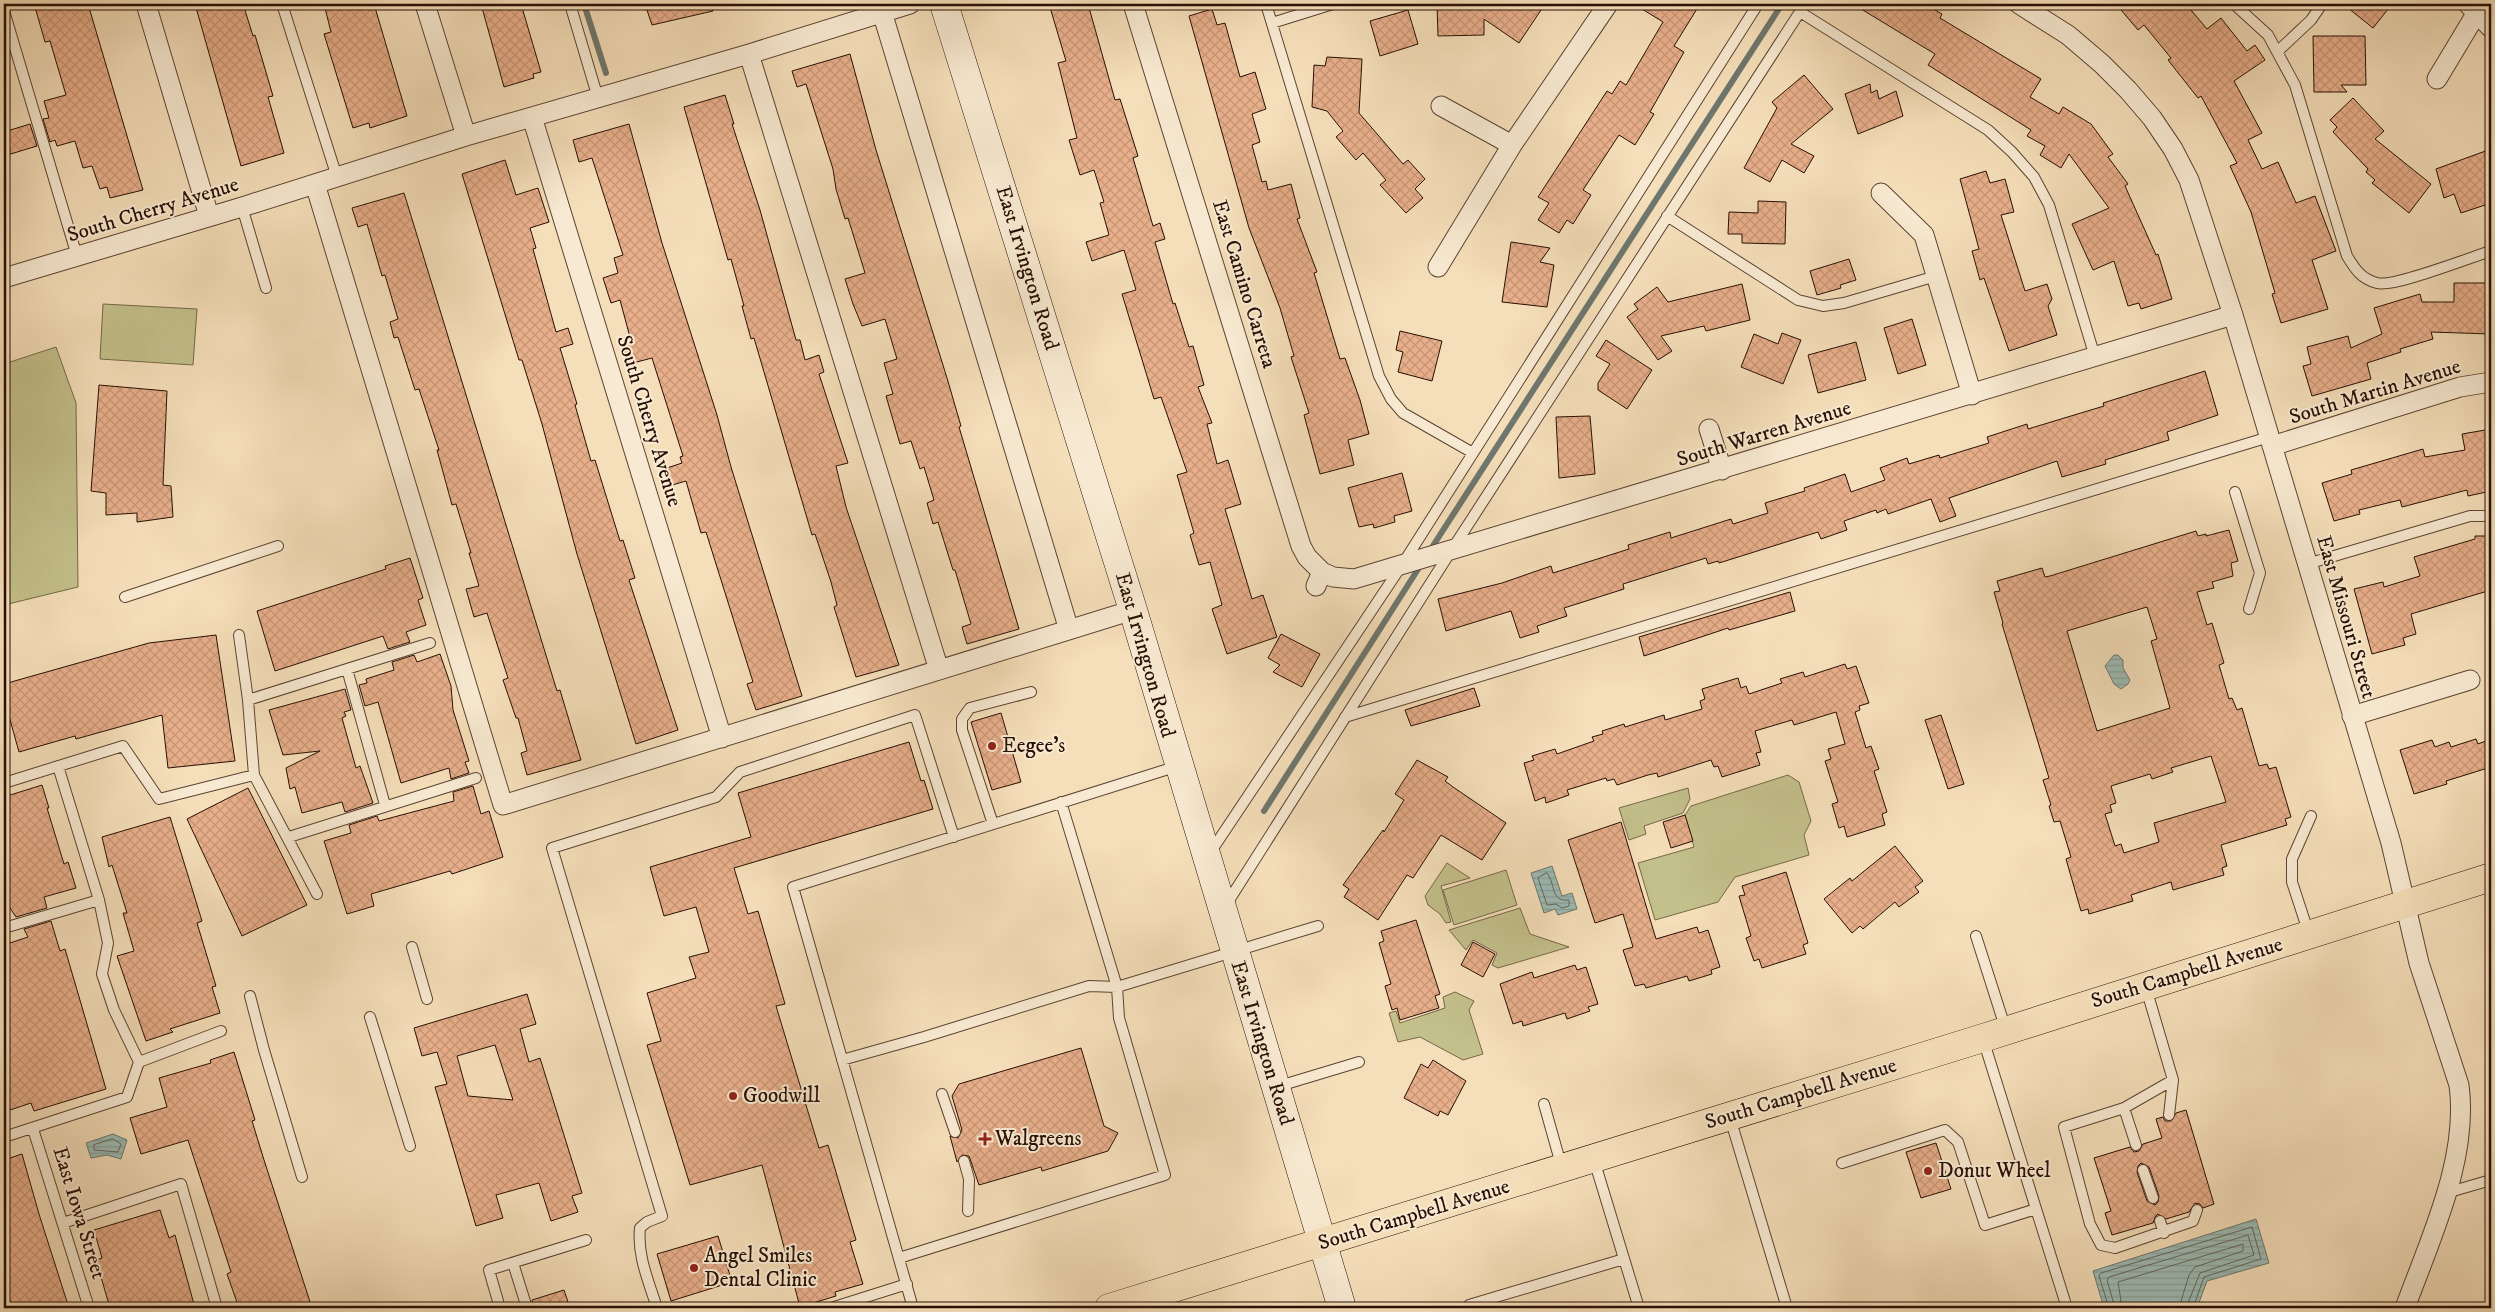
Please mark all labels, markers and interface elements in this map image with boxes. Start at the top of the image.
street label: South Cherry Avenue [64,171,242,248]
street label: East Irvington Road [990,183,1065,354]
street label: East Camino Carreta [1206,197,1282,371]
street label: South Cherry Avenue [611,332,688,510]
street label: South Martin Avenue [2286,354,2464,430]
street label: South Warren Avenue [1674,395,1855,473]
street label: East Missouri Street [2310,532,2382,702]
street label: East Irvington Road [1109,569,1181,741]
place label: Eegee's [1002,733,1065,759]
marker: Eegee's [986,740,998,752]
street label: South Campbell Avenue [2088,931,2286,1015]
street label: East Irvington Road [1225,958,1300,1129]
street label: South Campbell Avenue [1702,1052,1900,1136]
place label: Goodwill [743,1083,821,1109]
marker: Goodwill [727,1090,739,1102]
place label: Walgreens [994,1126,1082,1152]
marker: Walgreens [979,1133,991,1145]
street label: East Iowa Street [47,1144,112,1283]
place label: Donut Wheel [1938,1158,2051,1184]
marker: Donut Wheel [1922,1165,1934,1177]
street label: South Campbell Avenue [1315,1173,1513,1257]
place label: Angel Smiles Dental Clinic [704,1243,817,1293]
marker: Angel Smiles Dental Clinic [688,1262,700,1274]

